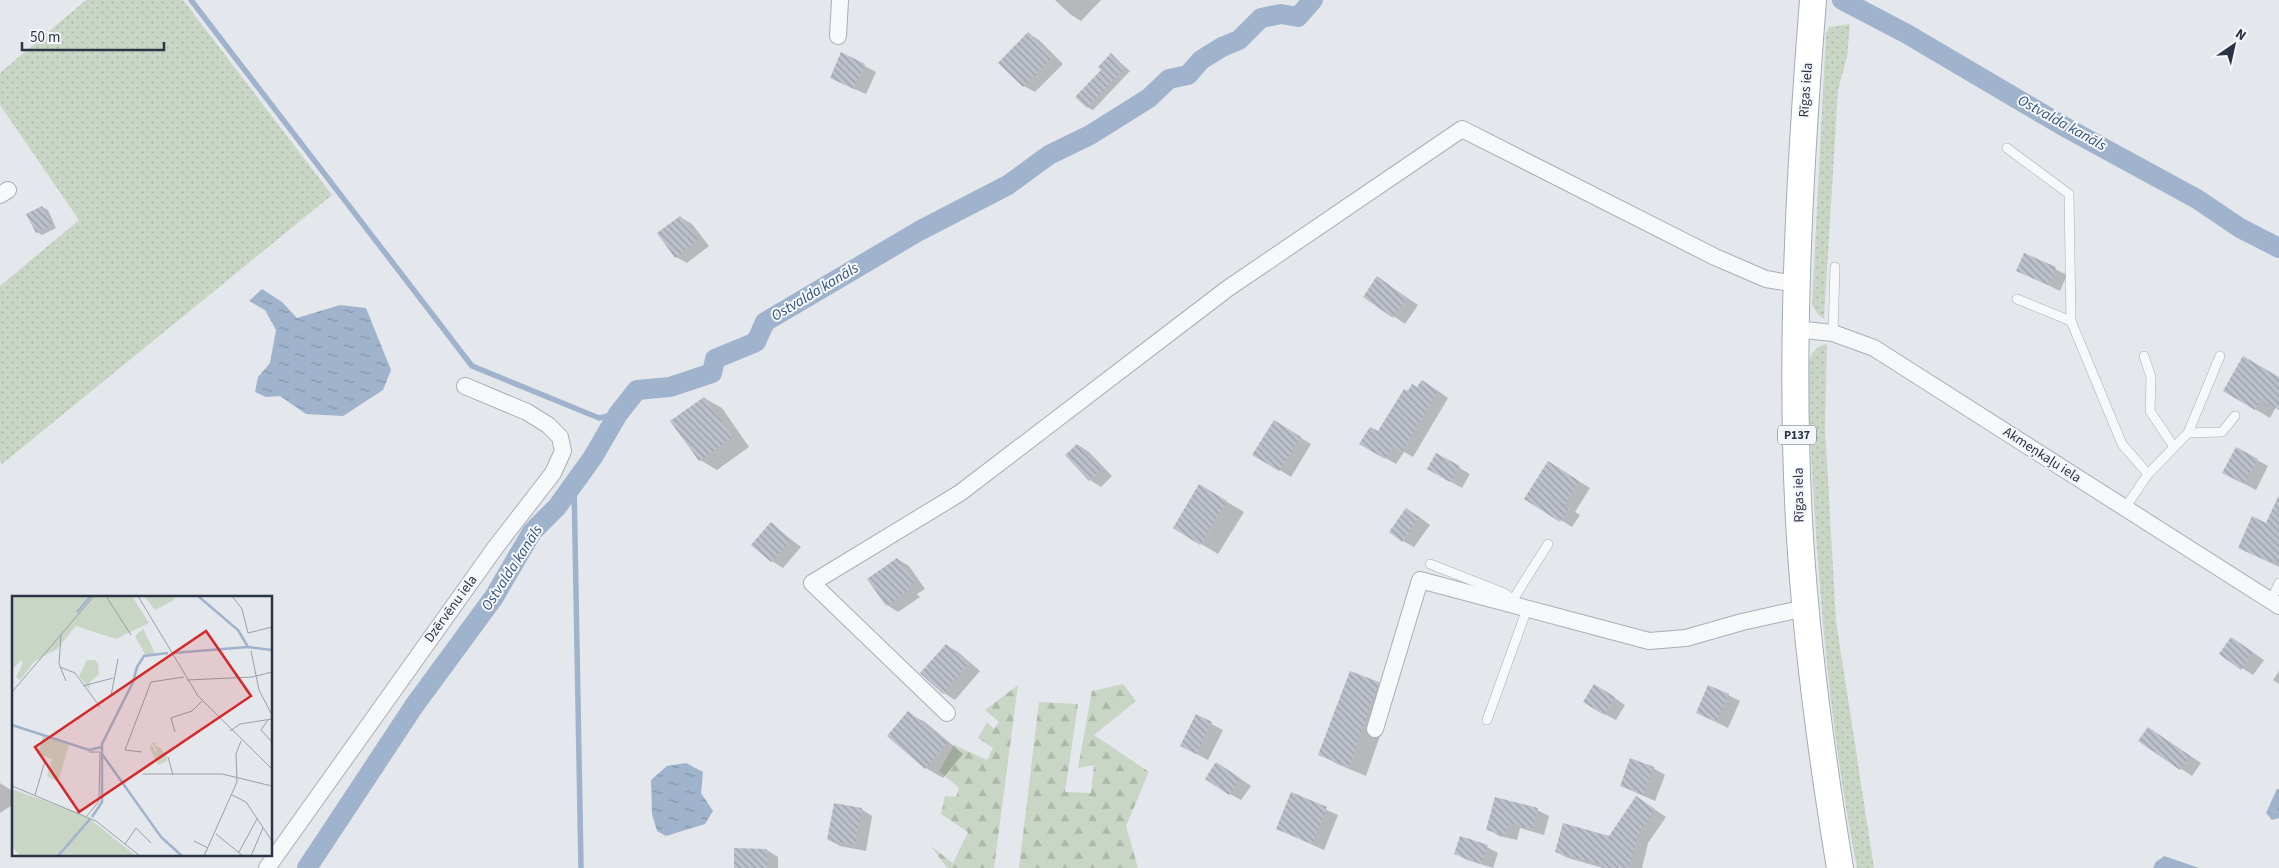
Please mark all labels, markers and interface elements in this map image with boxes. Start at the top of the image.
scale bar [22,20,165,52]
north arrow [2209,20,2259,70]
text: N [2231,24,2250,46]
text: 50 m [30,27,60,48]
street label: Rīgas iela [1794,62,1818,118]
water label: Ostvalda kanāls [2014,90,2110,156]
water label: Ostvalda kanāls [767,258,863,326]
street label: Akmeņkaļu iela [1999,422,2085,488]
road number: P137 [1778,426,1816,444]
street label: Rīgas iela [1789,467,1809,523]
water label: Ostvalda kanāls [476,521,548,615]
street label: Dzērvēnu iela [420,571,482,647]
inset map [12,596,272,856]

